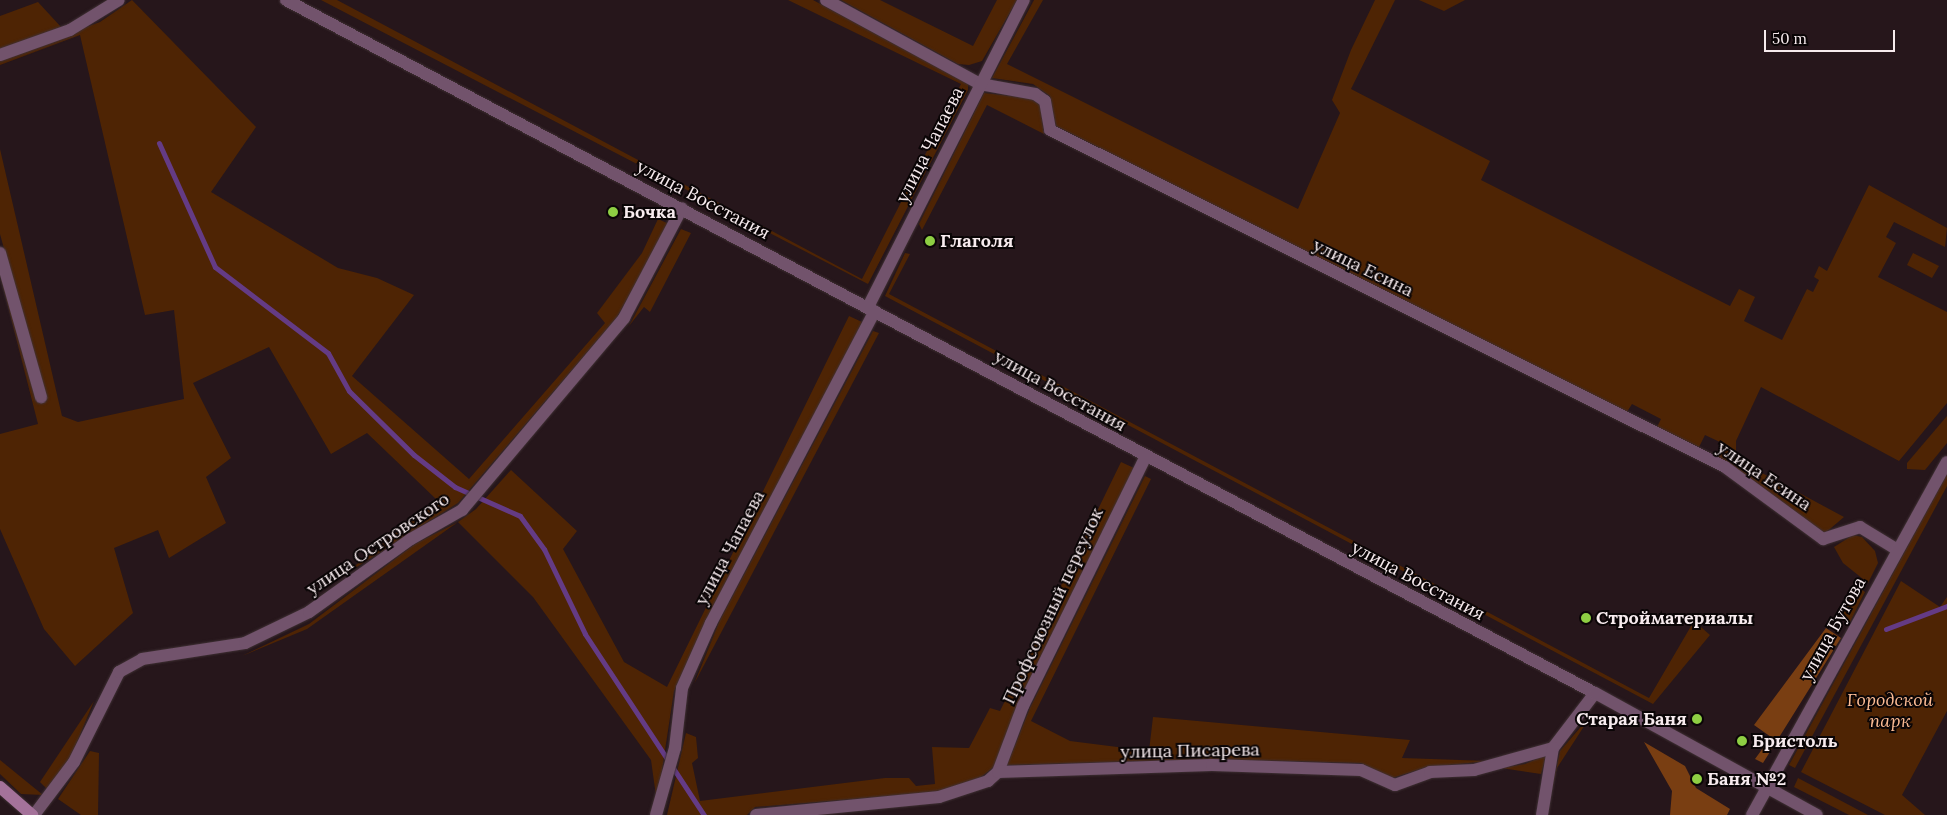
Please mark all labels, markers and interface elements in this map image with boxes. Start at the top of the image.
scale bar [1767,20,1898,52]
text: 50 m [1772,29,1807,48]
street label: улица Чапаева [892,83,968,207]
street label: улица Восстания [633,156,773,244]
place label: Бочка [623,201,676,223]
marker: Бочка [607,206,619,218]
place label: Глаголя [940,230,1014,252]
street label: улица Есина [1309,234,1417,302]
marker: Глаголя [924,235,936,247]
street label: улица Восстания [990,346,1130,436]
street label: улица Есина [1713,437,1815,515]
street label: улица Чапаева [691,487,769,609]
street label: улица Островского [302,488,454,600]
street label: Профсоюзный переулок [998,504,1108,708]
street label: улица Восстания [1348,537,1488,625]
street label: улица Бутова [1796,573,1870,685]
place label: Стройматериалы [1596,607,1753,629]
marker: Стройматериалы [1580,612,1592,624]
park label: Городской парк [1847,690,1933,732]
place label: Старая Баня [1576,708,1687,730]
marker: Старая Баня [1691,713,1703,725]
place label: Бристоль [1752,730,1838,752]
marker: Бристоль [1736,735,1748,747]
street label: улица Писарева [1120,739,1260,763]
place label: Баня №2 [1707,768,1786,790]
marker: Баня №2 [1691,773,1703,785]

